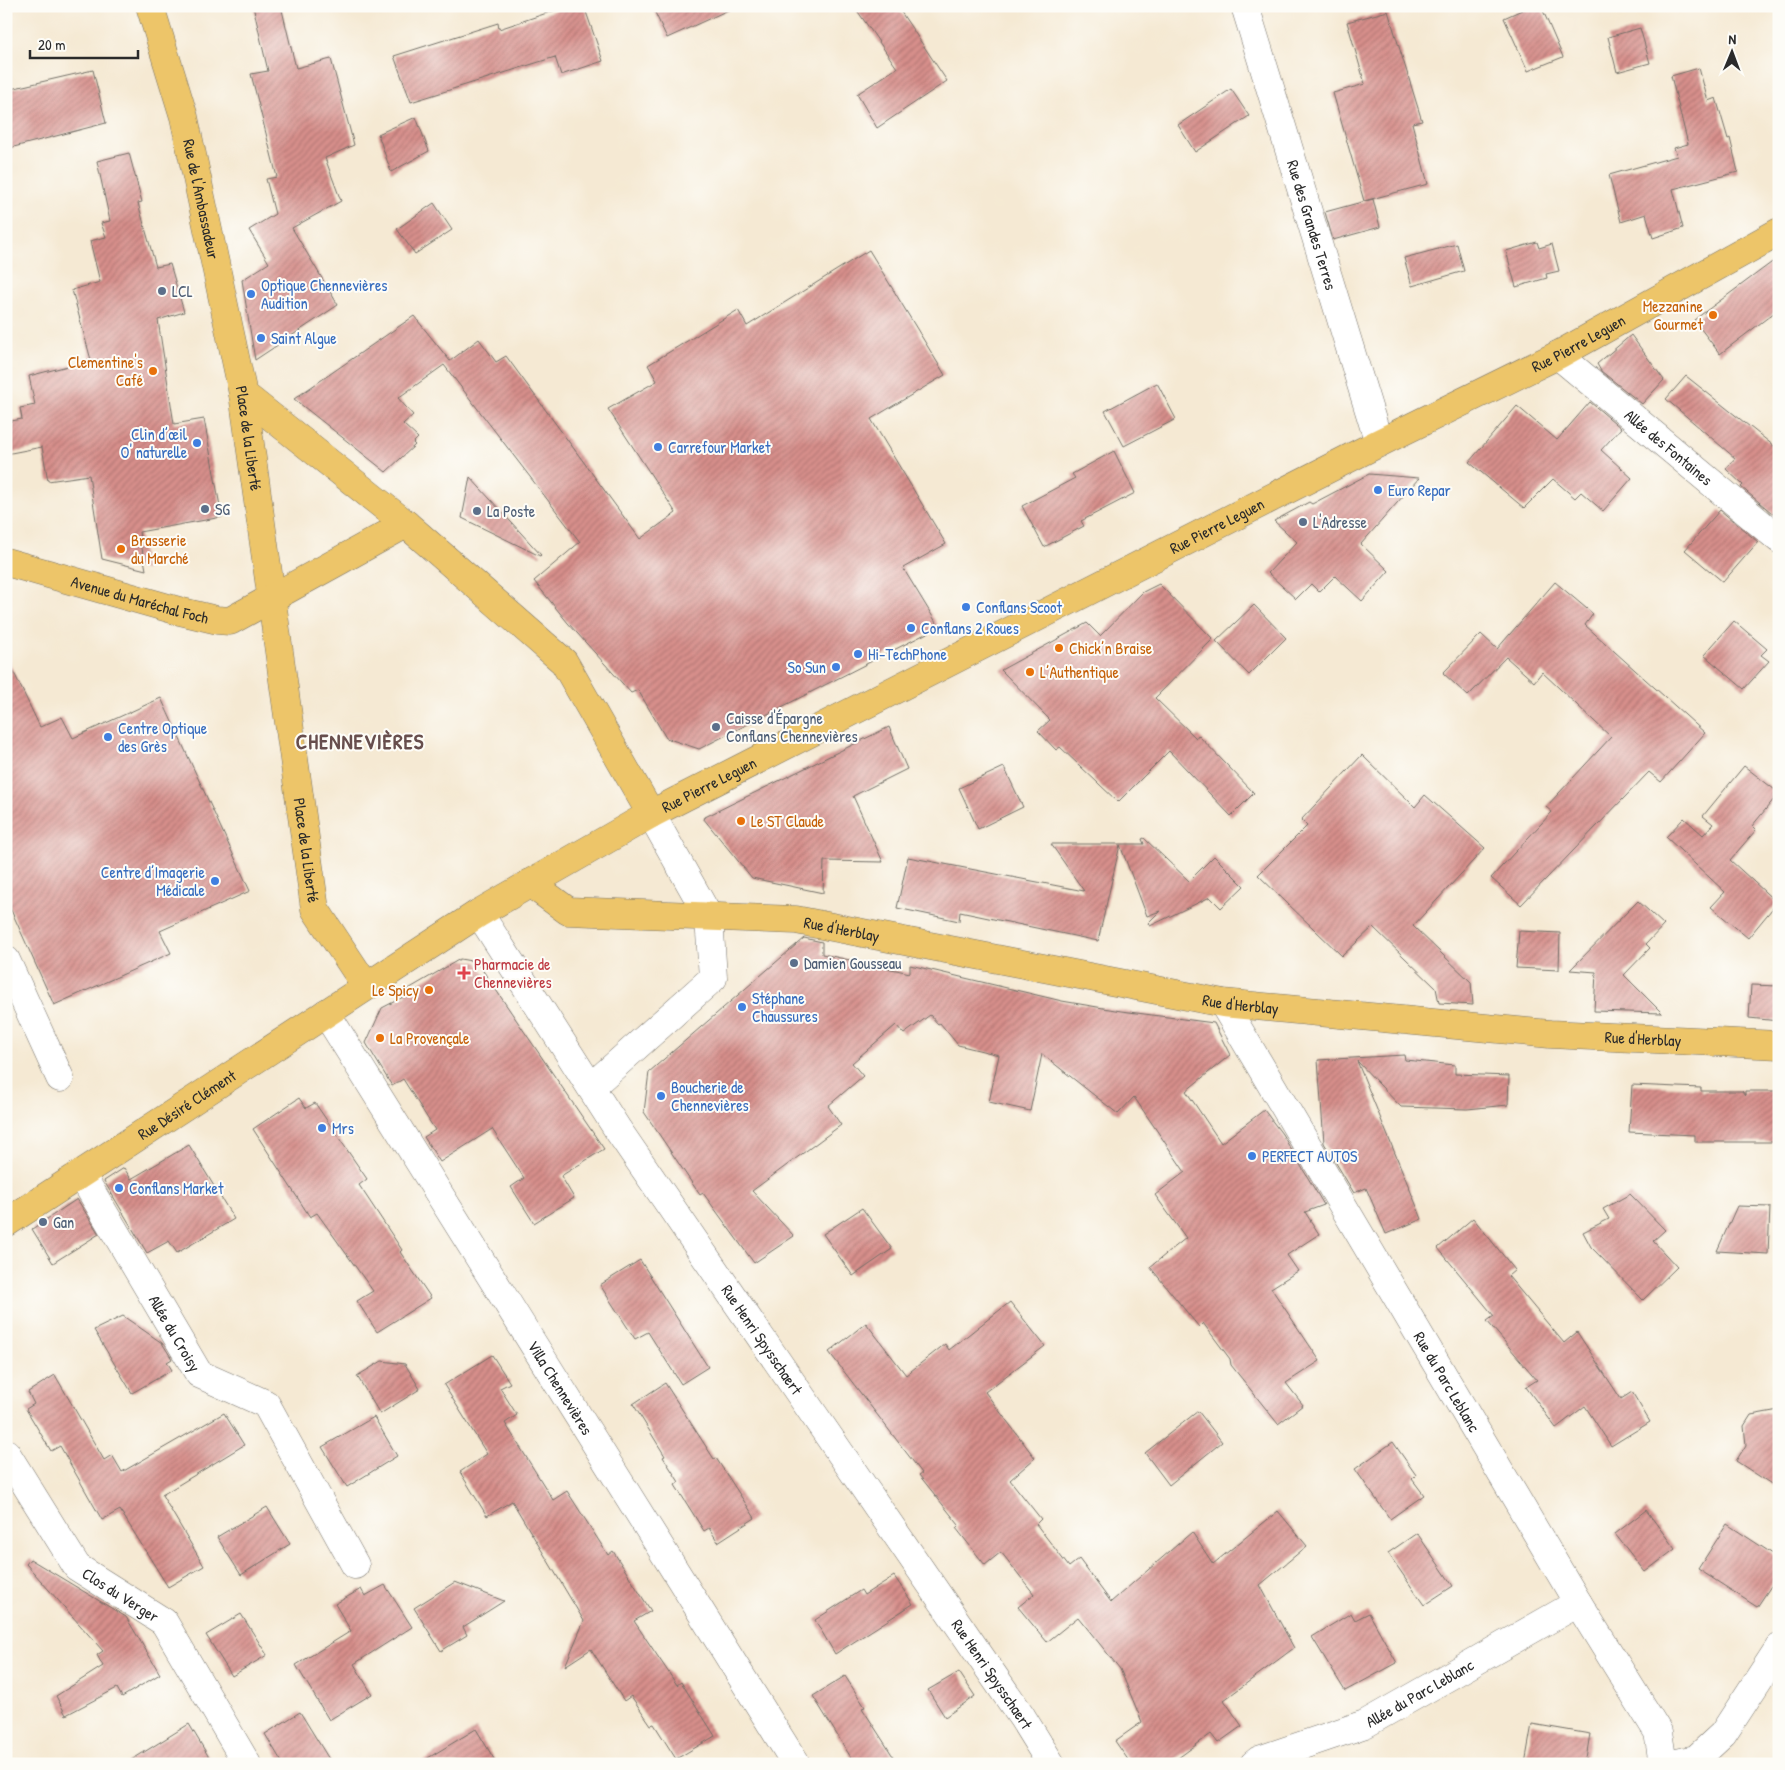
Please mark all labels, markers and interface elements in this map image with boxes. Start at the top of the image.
scale bar [30,28,138,60]
north arrow [1708,28,1758,78]
text: N [1728,29,1737,48]
text: 20 m [38,34,65,55]
street label: Rue de l'Ambassadeur [178,137,225,261]
street label: Rue des Grandes Terres [1282,157,1342,293]
place label: Optique Chennevières Audition [261,274,387,314]
place label: LCL [172,280,193,302]
marker: LCL [156,285,168,297]
marker: Optique Chennevières Audition [245,288,257,300]
place label: Mezzanine Gourmet [1643,295,1704,335]
street label: Rue Pierre Leguen [1528,309,1629,377]
marker: Mezzanine Gourmet [1707,309,1719,321]
place label: Saint Algue [271,327,337,349]
marker: Saint Algue [255,332,267,344]
place label: Clementine's Café [68,351,144,391]
marker: Clementine's Café [147,365,159,377]
street label: Place de la Liberté [231,384,267,493]
street label: Allée des Fontaines [1620,404,1717,490]
place label: Clin d’œil O' naturelle [121,423,188,463]
place label: Carrefour Market [668,436,771,458]
marker: Clin d’œil O' naturelle [191,437,203,449]
marker: Carrefour Market [652,441,664,453]
place label: Euro Repar [1388,479,1451,501]
marker: Euro Repar [1372,484,1384,496]
street label: Rue Pierre Leguen [1166,492,1268,559]
place label: SG [215,498,230,520]
place label: La Poste [487,500,536,522]
marker: SG [199,503,211,515]
marker: La Poste [471,505,483,517]
place label: L'Adresse [1313,511,1367,533]
marker: L'Adresse [1297,516,1309,528]
place label: Brasserie du Marché [131,529,189,569]
marker: Brasserie du Marché [115,543,127,555]
street label: Avenue du Maréchal Foch [69,570,211,629]
place label: Conflans Scoot [976,596,1062,618]
marker: Conflans Scoot [960,601,972,613]
place label: Conflans 2 Roues [921,617,1019,639]
marker: Conflans 2 Roues [905,622,917,634]
place label: Chick’n Braise [1069,637,1153,659]
marker: Chick’n Braise [1053,642,1065,654]
place label: Hi-TechPhone [868,643,947,665]
marker: Hi-TechPhone [852,648,864,660]
place label: So Sun [788,656,826,678]
marker: So Sun [830,661,842,673]
place label: L’Authentique [1040,661,1119,683]
marker: L’Authentique [1024,666,1036,678]
place label: Caisse d'Épargne Conflans Chennevières [726,707,858,747]
place label: Centre Optique des Grès [118,717,208,757]
marker: Caisse d'Épargne Conflans Chennevières [710,721,722,733]
district label: CHENNEVIÈRES [296,727,424,756]
marker: Centre Optique des Grès [102,731,114,743]
street label: Rue Pierre Leguen [658,751,760,818]
street label: Place de la Liberté [289,796,325,905]
place label: Le ST Claude [751,810,824,832]
marker: Le ST Claude [735,815,747,827]
place label: Centre d’Imagerie Médicale [101,861,206,901]
marker: Centre d’Imagerie Médicale [209,875,221,887]
street label: Rue d'Herblay [802,911,882,947]
place label: Damien Gousseau [804,952,902,974]
place label: Pharmacie de Chennevières [474,953,552,993]
marker: Damien Gousseau [788,957,800,969]
marker: Pharmacie de Chennevières [458,967,470,979]
place label: Le Spicy [372,979,419,1001]
marker: Le Spicy [423,984,435,996]
place label: Stéphane Chaussures [752,987,818,1027]
street label: Rue d'Herblay [1201,988,1280,1019]
marker: Stéphane Chaussures [736,1001,748,1013]
street label: Rue d'Herblay [1604,1026,1682,1051]
place label: La Provençale [390,1027,470,1049]
marker: La Provençale [374,1032,386,1044]
street label: Rue Désiré Clément [133,1064,240,1145]
place label: Boucherie de Chennevières [671,1076,749,1116]
marker: Boucherie de Chennevières [655,1090,667,1102]
place label: Mrs [332,1117,354,1139]
marker: Mrs [316,1122,328,1134]
place label: PERFECT AUTOS [1262,1145,1358,1167]
marker: PERFECT AUTOS [1246,1150,1258,1162]
place label: Conflans Market [129,1177,224,1199]
marker: Conflans Market [113,1182,125,1194]
place label: Gan [53,1211,74,1233]
marker: Gan [37,1216,49,1228]
street label: Rue Henri Spysschaert [717,1280,808,1399]
street label: Allée du Croisy [144,1291,206,1376]
street label: Rue du Parc Leblanc [1409,1327,1486,1437]
street label: Villa Chennevières [523,1336,598,1439]
street label: Clos du Verger [78,1562,163,1627]
street label: Rue Henri Spysschaert [947,1615,1038,1734]
street label: Allée du Parc Leblanc [1362,1653,1478,1732]

